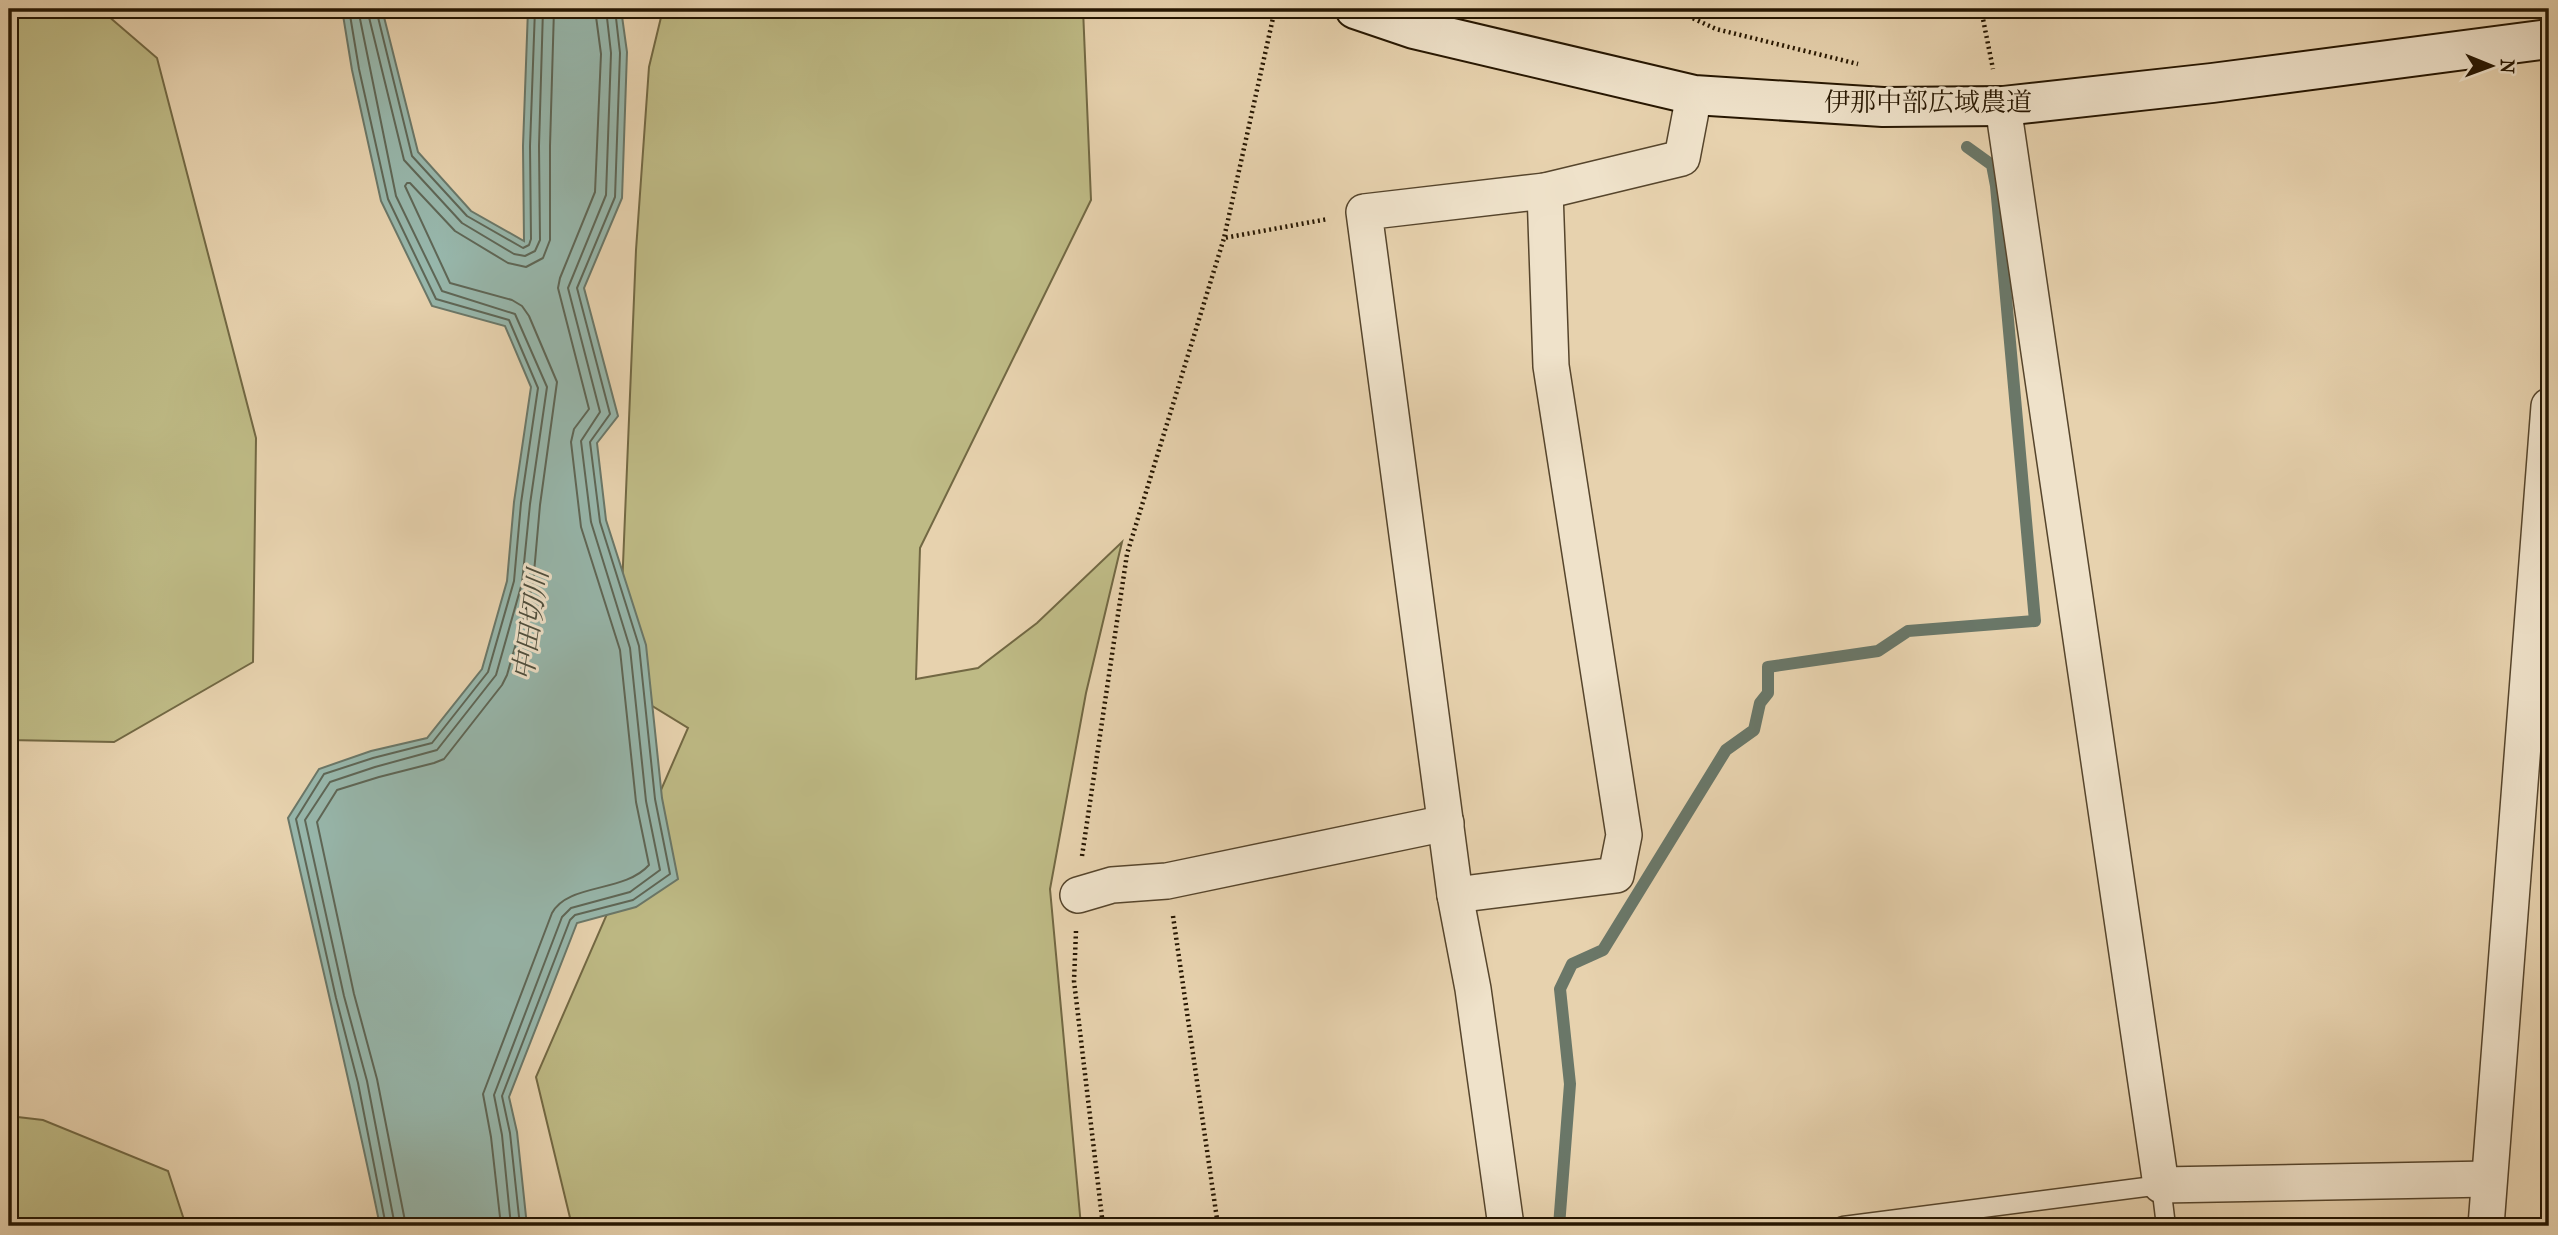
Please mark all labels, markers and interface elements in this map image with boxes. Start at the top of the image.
north arrow [2456,32,2526,102]
text: N [2496,59,2518,74]
street label: 伊那中部広域農道 [1824,87,2032,118]
water label: 中田切川 [506,564,555,683]

